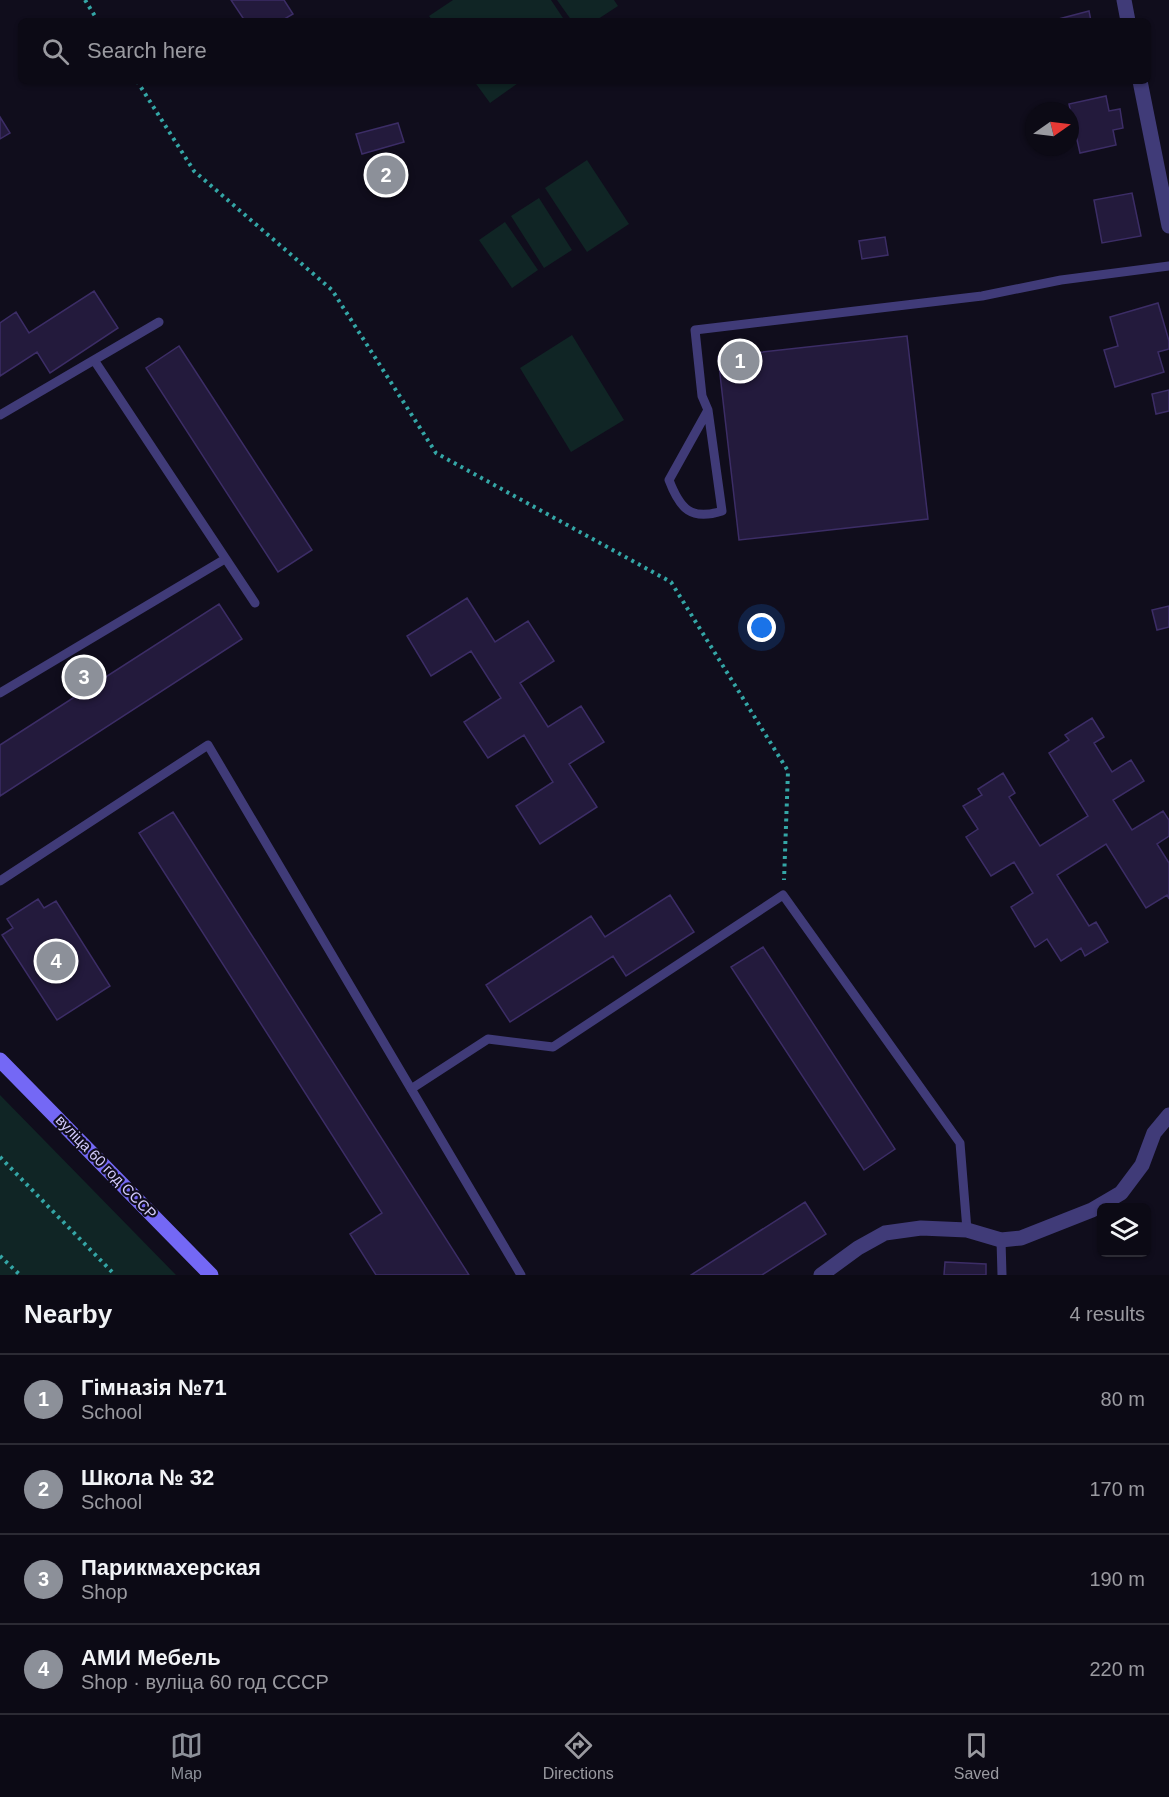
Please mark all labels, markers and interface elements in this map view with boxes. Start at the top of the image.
search box [18,18,1151,84]
icon: search [39,35,72,68]
text: Search here [87,38,207,63]
north arrow [1025,102,1079,156]
pin: 2 [366,152,406,198]
pin: 1 [720,338,760,384]
your location [747,613,776,642]
pin: 3 [64,654,104,700]
pin: 4 [36,938,76,984]
street label: вуліца 60 год СССР [53,1111,160,1222]
map controls [1097,1203,1151,1257]
button: layers [1097,1203,1151,1257]
text: Nearby [24,1299,112,1329]
text: 4 results [1069,1303,1145,1325]
text: Гімназія №71 [81,1375,227,1400]
text: 1 [38,1388,49,1410]
text: 80 m [1101,1388,1145,1410]
text: School [81,1401,142,1423]
text: Школа № 32 [81,1465,214,1490]
text: 2 [38,1478,49,1500]
text: 170 m [1089,1478,1145,1500]
text: School [81,1491,142,1513]
text: Парикмахерская [81,1555,261,1580]
text: 3 [38,1568,49,1590]
text: 190 m [1089,1568,1145,1590]
text: Shop [81,1581,128,1603]
text: АМИ Мебель [81,1645,221,1670]
text: 4 [38,1658,49,1680]
text: 220 m [1089,1658,1145,1680]
text: Shop · вуліца 60 год СССР [81,1671,329,1693]
tab: Map [170,1729,203,1783]
tab: Directions [543,1729,614,1783]
tab: Saved [954,1729,999,1783]

